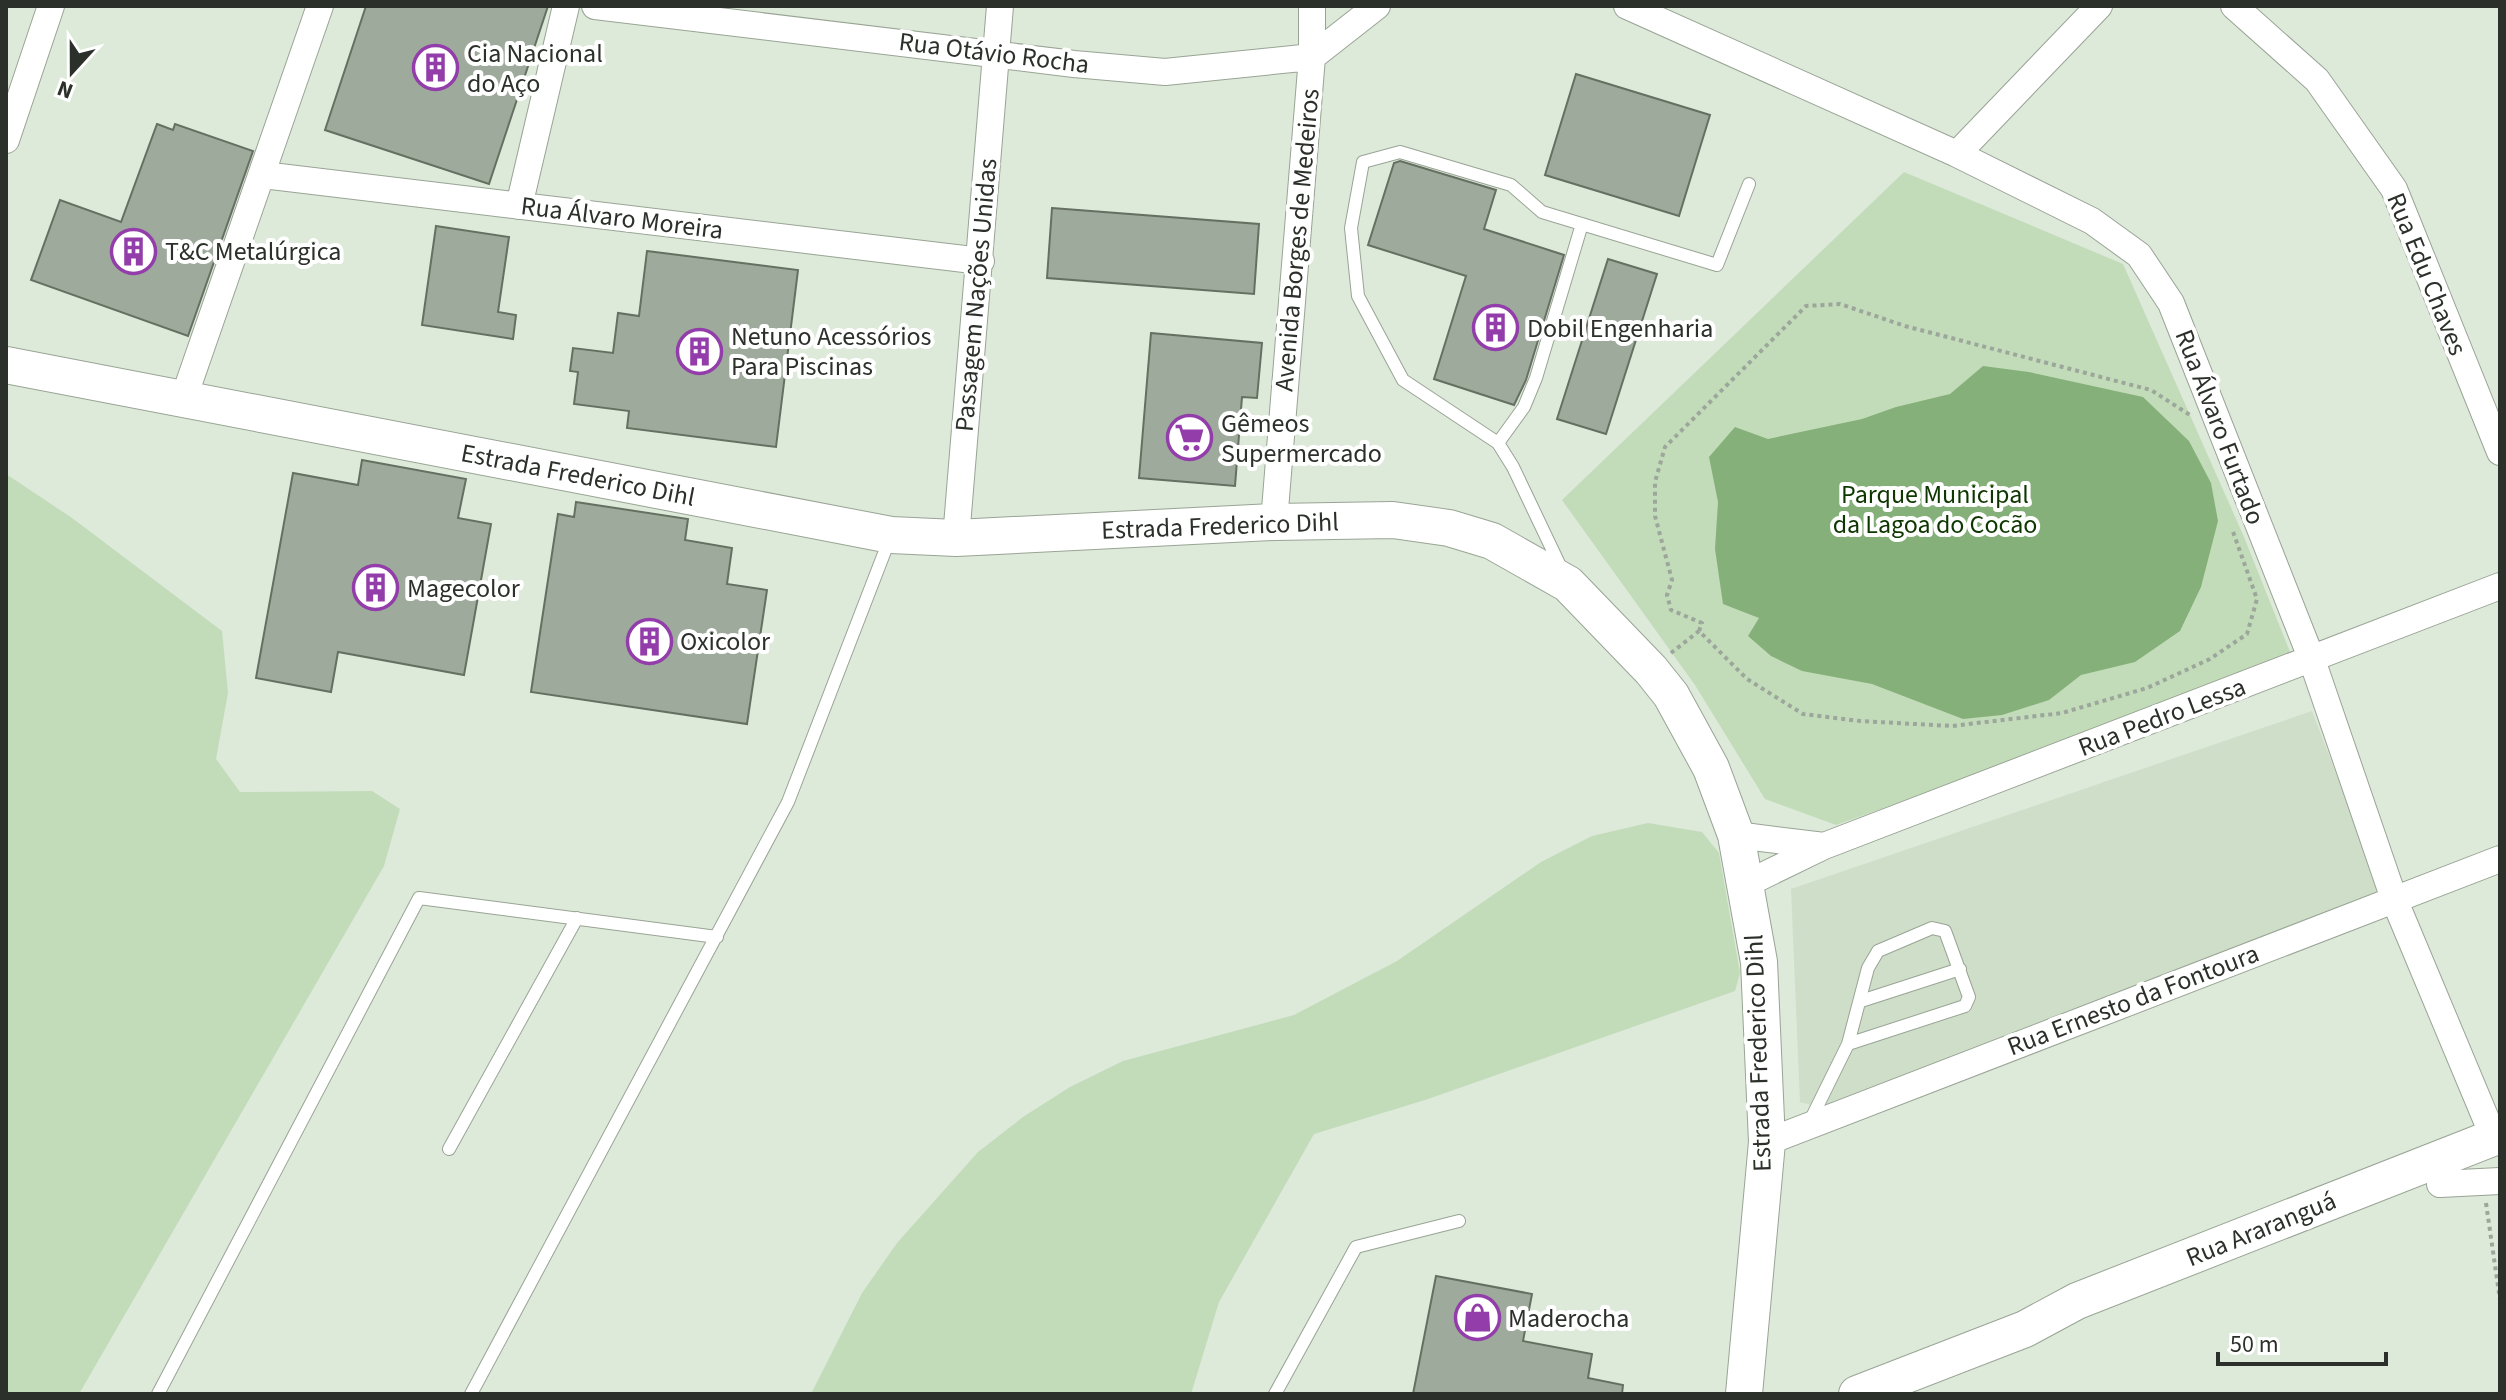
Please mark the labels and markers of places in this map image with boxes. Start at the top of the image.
place label: Cia Nacional do Aço [467,35,603,102]
building icon: Cia Nacional do Aço [412,44,460,92]
building icon: T&C Metalúrgica [110,227,158,275]
place label: T&C Metalúrgica [165,233,341,270]
building icon: Dobil Engenharia [1472,304,1520,352]
place label: Dobil Engenharia [1527,310,1713,347]
place label: Netuno Acessórios Para Piscinas [731,318,932,385]
building icon: Netuno Acessórios Para Piscinas [676,327,724,375]
place label: Gêmeos Supermercado [1221,405,1382,472]
supermarket icon: Gêmeos Supermercado [1166,414,1214,462]
building icon: Magecolor [352,564,400,612]
place label: Magecolor [407,570,521,607]
building icon: Oxicolor [625,617,673,665]
place label: Oxicolor [680,623,771,660]
shop icon: Maderocha [1453,1294,1501,1342]
place label: Maderocha [1508,1300,1629,1337]

